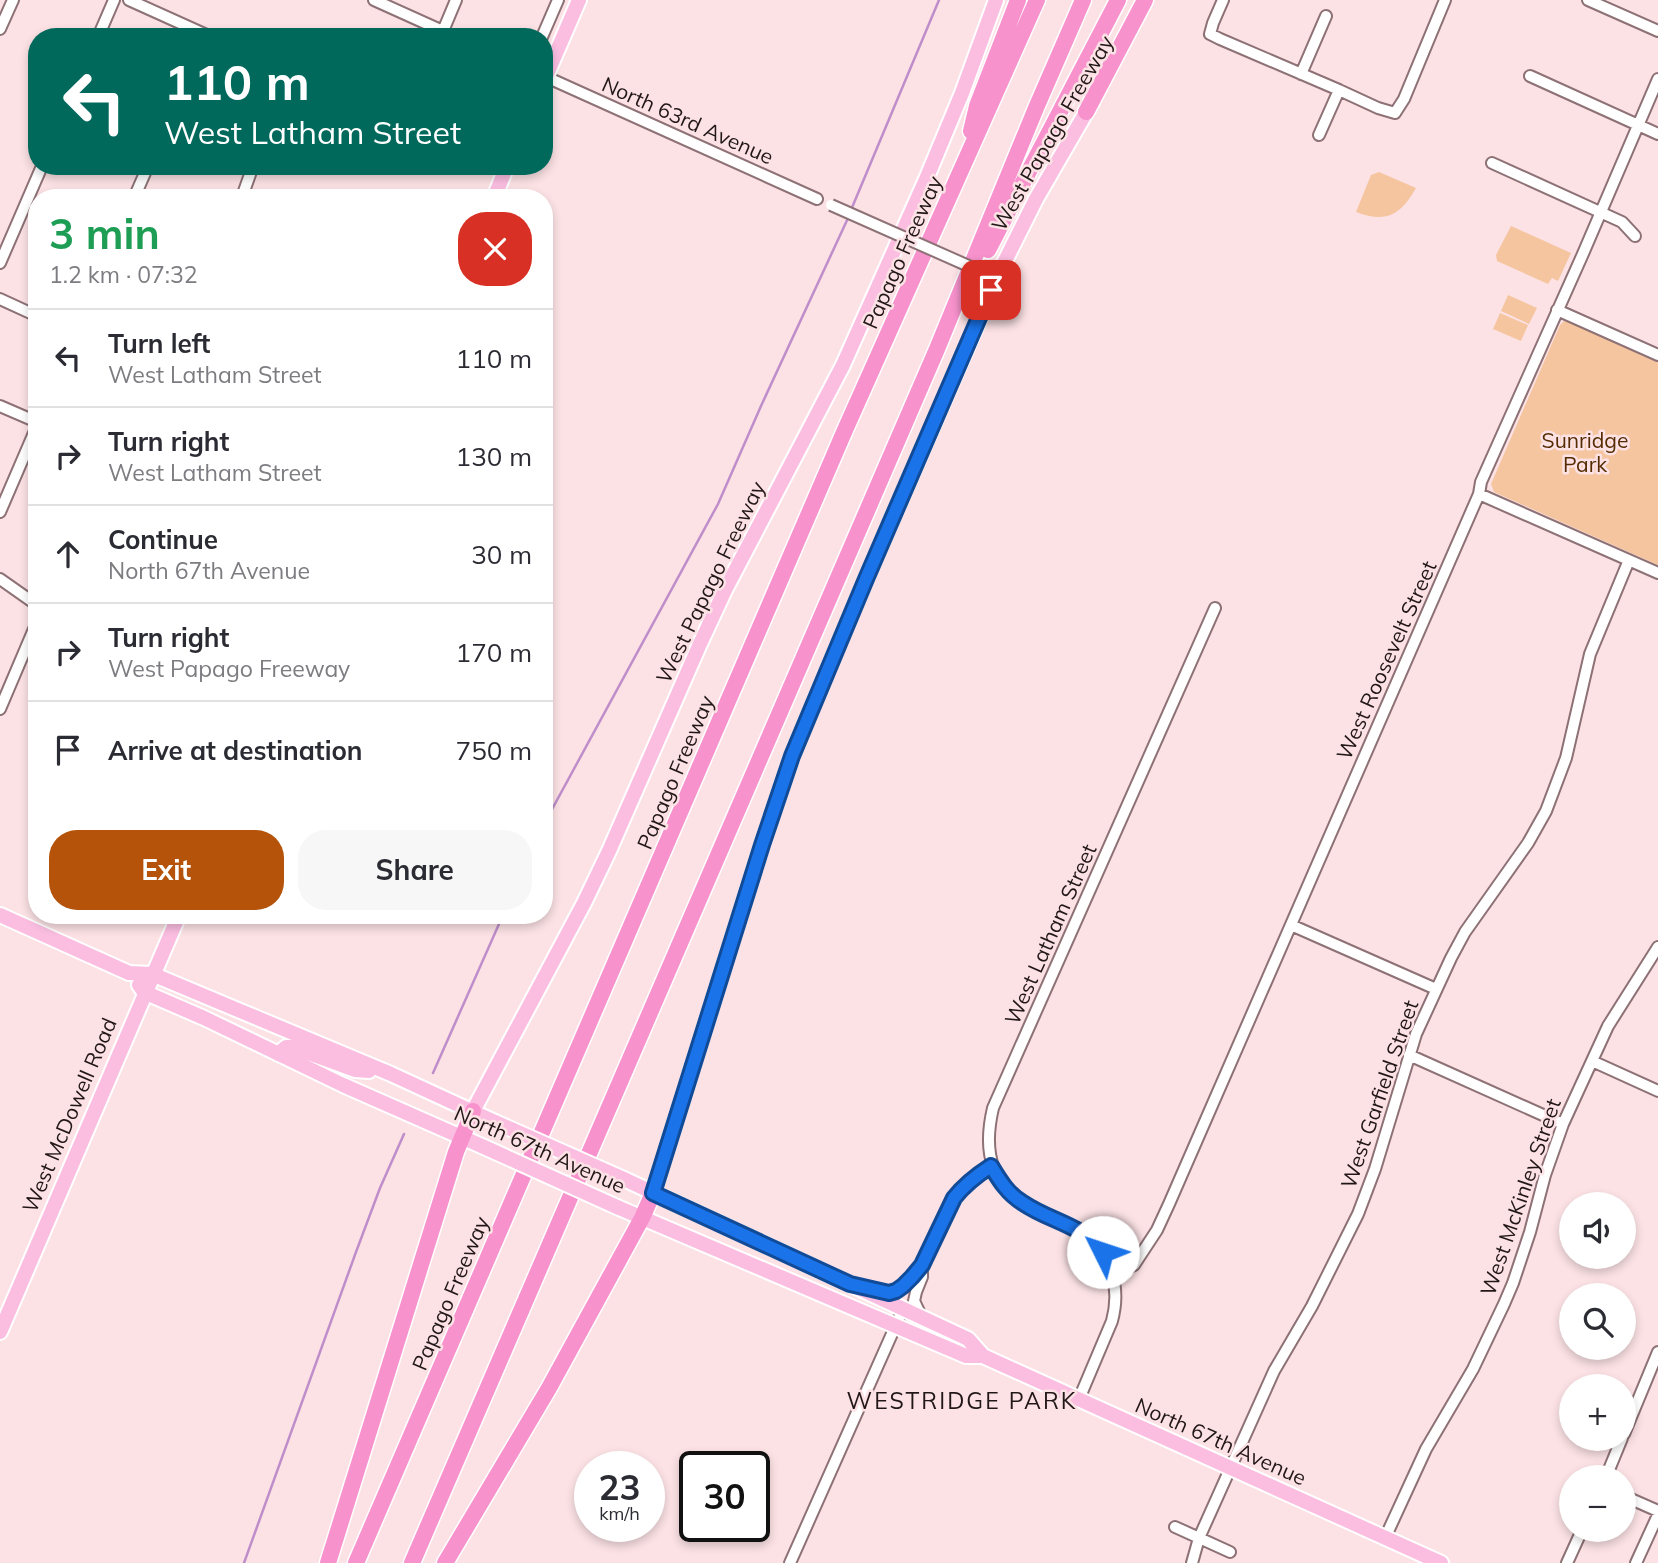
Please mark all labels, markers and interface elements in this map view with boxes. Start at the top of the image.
street label: West Papago Freeway [985,31,1119,235]
text: 110 m [164,51,310,112]
icon: left [49,56,140,147]
street label: North 63rd Avenue [598,71,778,169]
text: West Latham Street [164,112,461,152]
street label: Papago Freeway [857,172,947,332]
text: 3 min [49,207,160,260]
button: close [458,212,532,286]
text: 1.2 km · 07:32 [49,260,198,289]
pin [961,260,1021,320]
icon: arrive [972,271,1010,309]
text: Turn left [108,327,210,360]
icon: left [49,339,87,377]
text: 110 m [456,342,532,375]
text: West Latham Street [108,360,322,389]
text: Turn right [108,425,229,458]
park label: Sunridge Park [1542,427,1628,477]
icon: right [49,437,87,475]
text: 130 m [456,440,532,473]
text: West Latham Street [108,458,322,487]
street label: West Papago Freeway [650,477,770,687]
text: Continue [108,523,218,556]
icon: ahead [49,535,87,573]
text: 30 m [471,538,532,571]
text: North 67th Avenue [108,556,310,585]
street label: West Roosevelt Street [1330,557,1442,763]
text: Turn right [108,621,229,654]
icon: right [49,633,87,671]
text: 170 m [456,636,532,669]
text: West Papago Freeway [108,654,350,683]
street label: Papago Freeway [631,691,719,853]
icon: arrive [49,731,87,769]
text: Arrive at destination [108,734,363,767]
text: 750 m [456,734,532,767]
button: Exit [49,830,284,910]
button: Share [298,830,532,910]
street label: West Latham Street [998,840,1102,1028]
street label: West Garfield Street [1335,996,1423,1192]
street label: West McDowell Road [16,1014,122,1216]
street label: West McKinley Street [1474,1095,1566,1299]
street label: North 67th Avenue [450,1100,630,1198]
map controls [1559,1192,1636,1542]
button: sound [1559,1192,1636,1269]
street label: Papago Freeway [406,1212,494,1374]
position arrow [1066,1215,1140,1289]
button: search [1559,1283,1636,1360]
button: + [1559,1374,1636,1451]
district label: WESTRIDGE PARK [847,1386,1077,1415]
street label: North 67th Avenue [1131,1392,1311,1490]
speed limit sign: 30 [679,1451,770,1542]
text: 23 [598,1465,641,1509]
button: − [1559,1465,1636,1542]
text: km/h [599,1502,640,1525]

